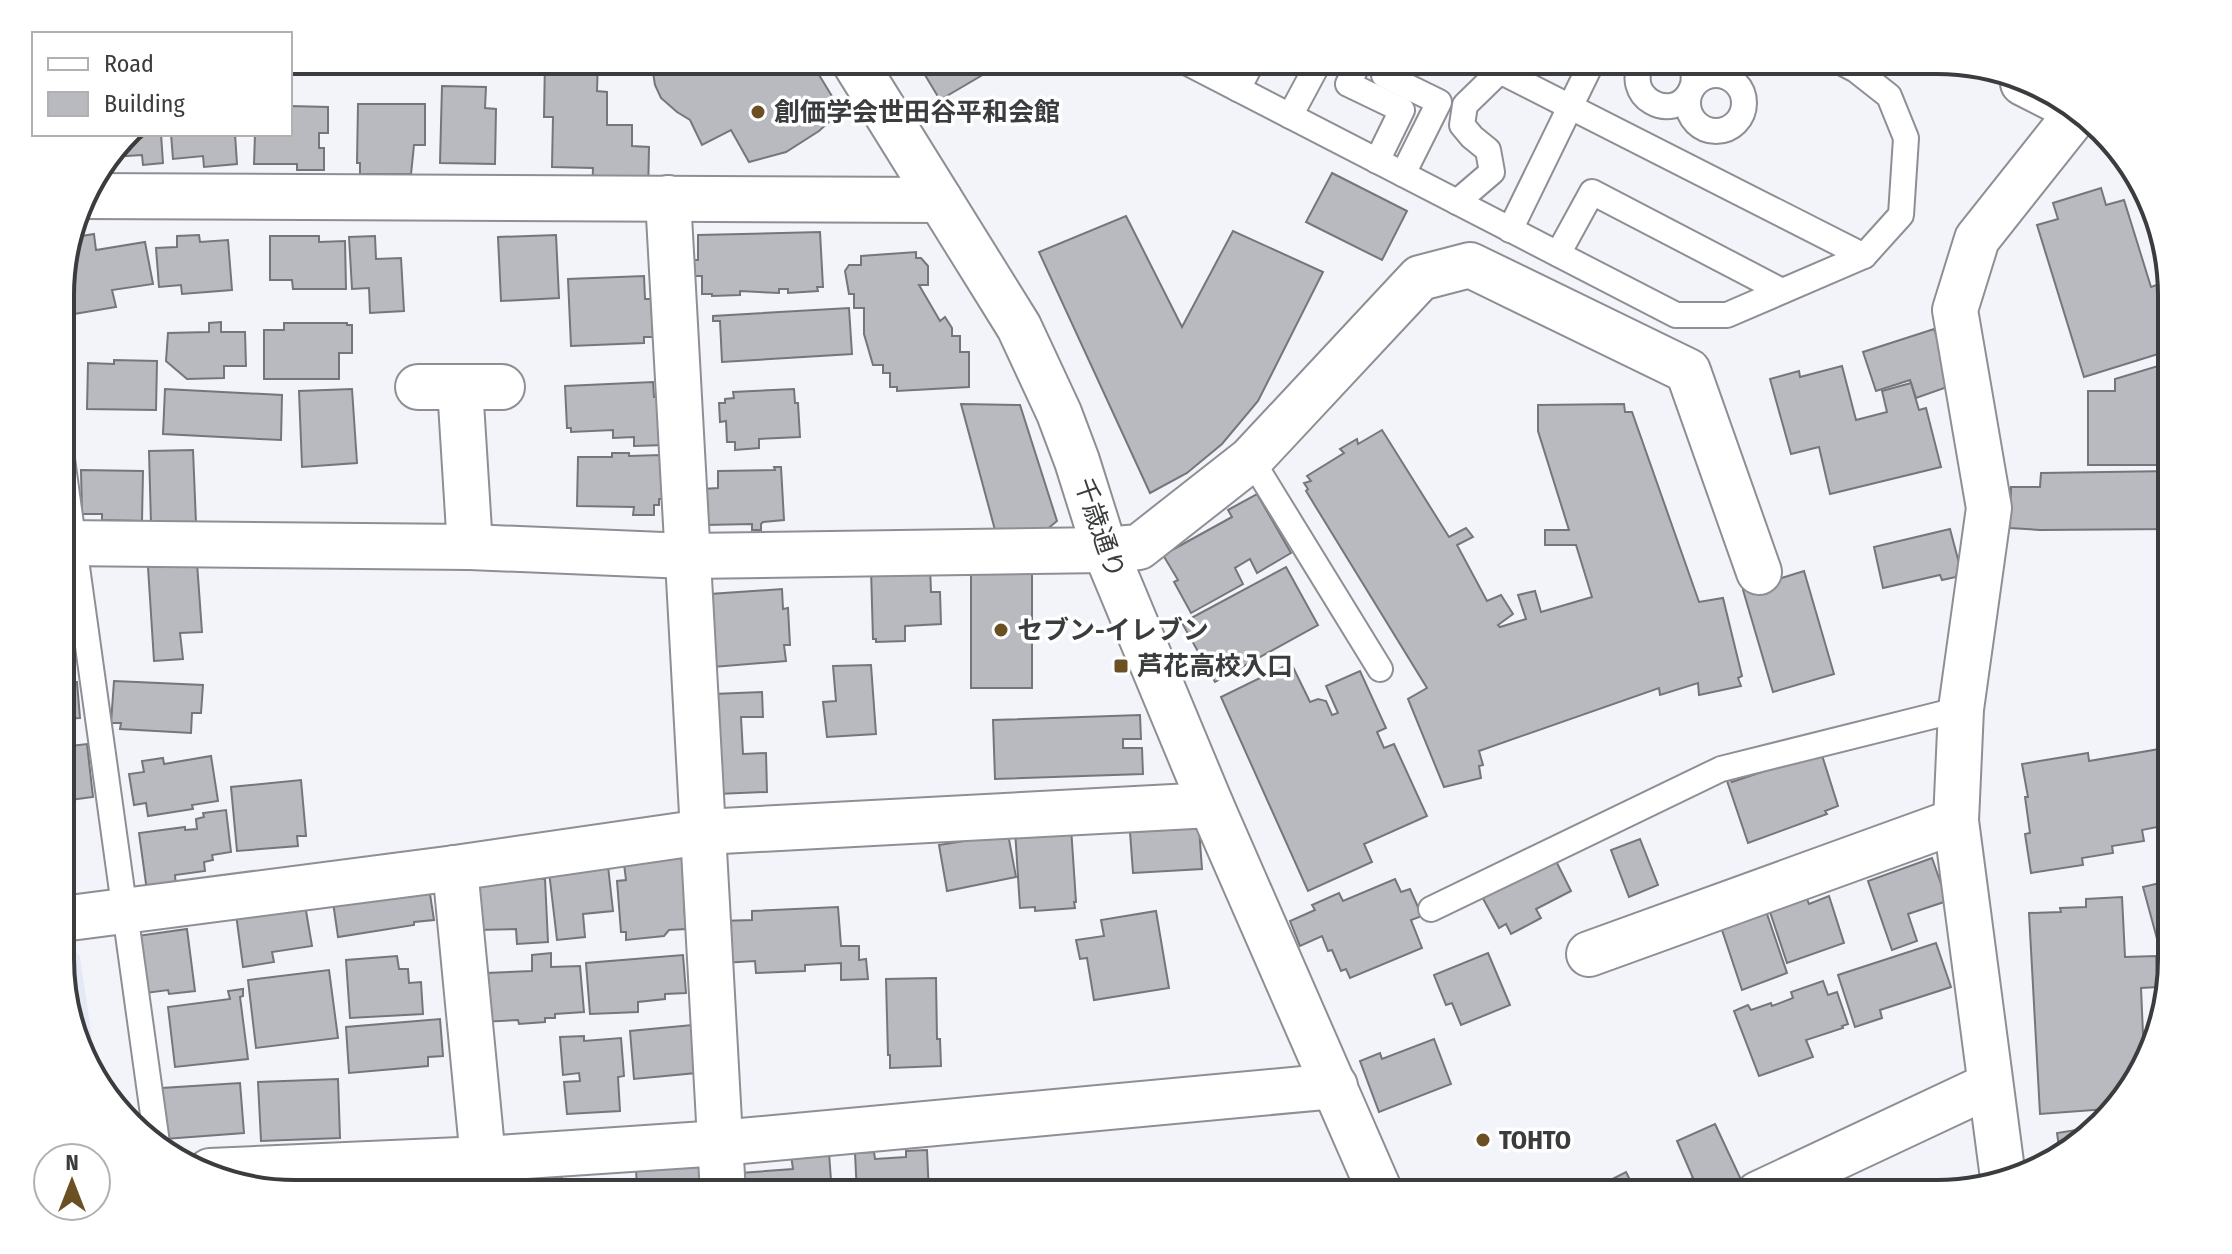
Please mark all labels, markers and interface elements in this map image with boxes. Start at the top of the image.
legend [32,32,292,136]
text: Road [104,50,154,78]
text: Building [104,90,186,118]
place label: 創価学会世田谷平和会館 [774,97,1060,128]
marker: 創価学会世田谷平和会館 [749,103,767,121]
street label: 千歳通り [1068,474,1131,582]
place label: セブン-イレブン [1017,615,1209,646]
marker: セブン-イレブン [992,621,1010,639]
place label: 芦花高校入口 [1137,651,1293,682]
marker: 芦花高校入口 [1112,657,1130,675]
place label: TOHTO [1499,1125,1571,1156]
marker: TOHTO [1474,1131,1492,1149]
north arrow [32,1142,112,1222]
text: N [65,1149,79,1176]

